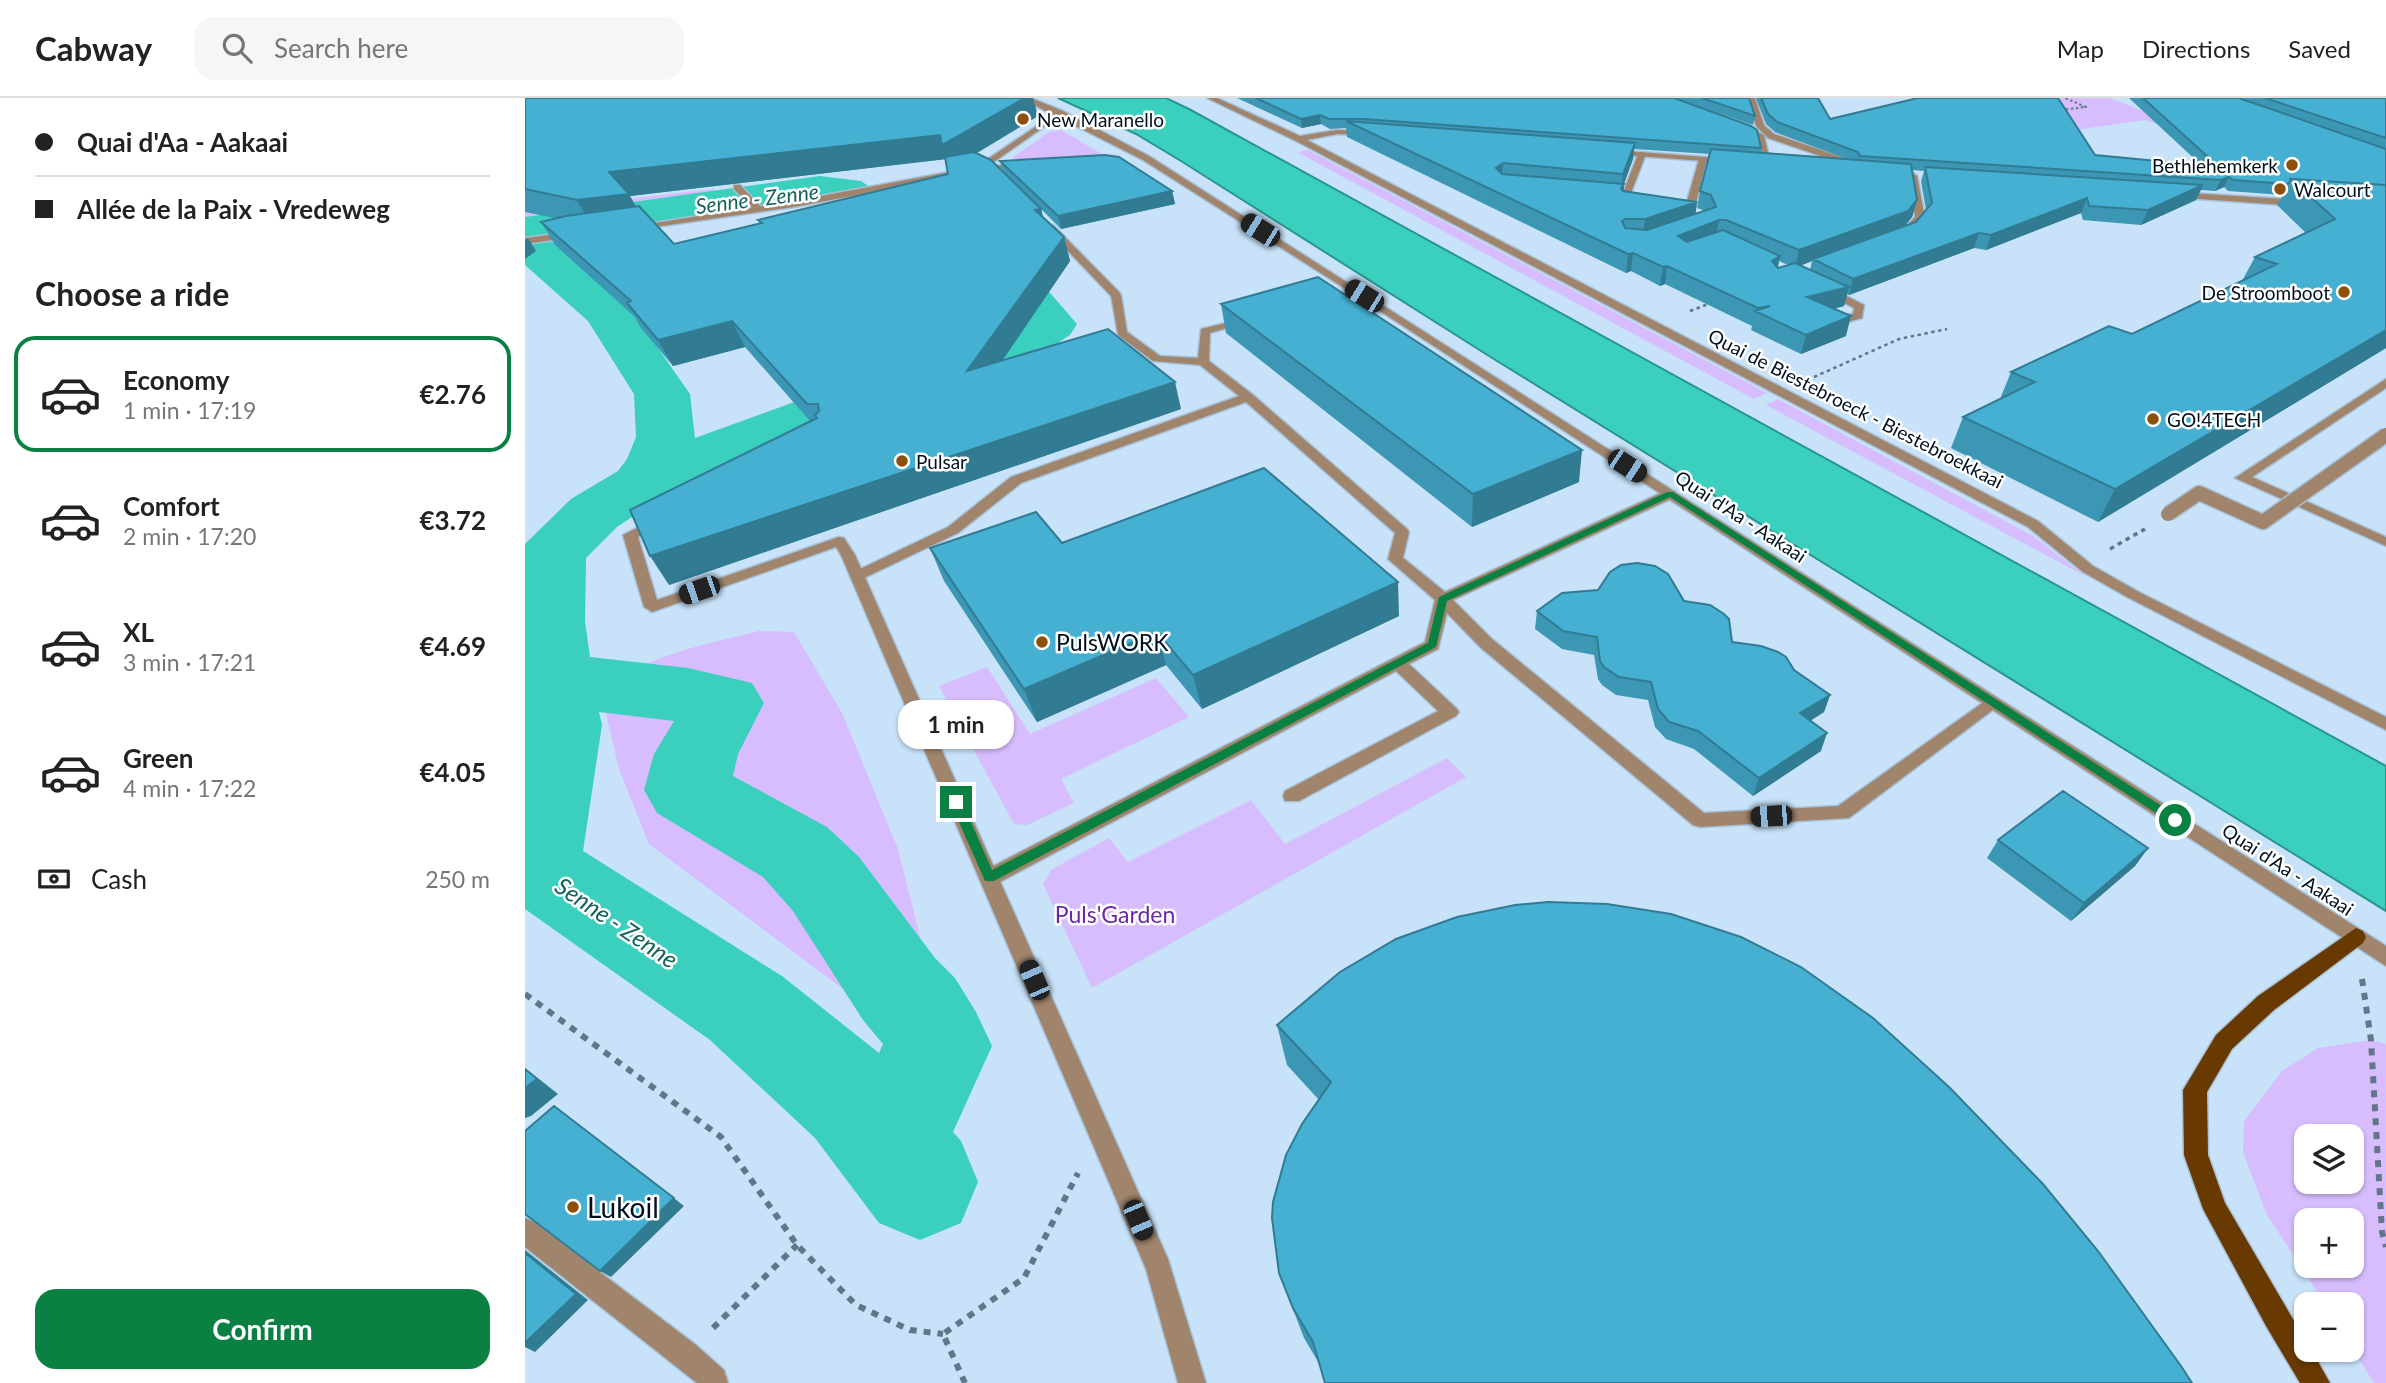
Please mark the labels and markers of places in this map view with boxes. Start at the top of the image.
place label: New Maranello [1037,108,1164,131]
marker: New Maranello [1015,111,1031,127]
place label: Bethlehemkerk [2152,154,2278,177]
marker: Bethlehemkerk [2284,157,2300,173]
place label: Walcourt [2294,178,2371,201]
marker: Walcourt [2272,181,2288,197]
place label: De Stroomboot [2202,281,2330,304]
marker: De Stroomboot [2336,284,2352,300]
place label: GO!4TECH [2167,408,2261,431]
marker: GO!4TECH [2145,411,2161,427]
place label: Pulsar [916,450,967,473]
marker: Pulsar [894,453,910,469]
place label: PulsWORK [1056,628,1169,656]
marker: PulsWORK [1034,634,1050,650]
place label: Lukoil [587,1190,659,1224]
marker: Lukoil [565,1199,581,1215]

